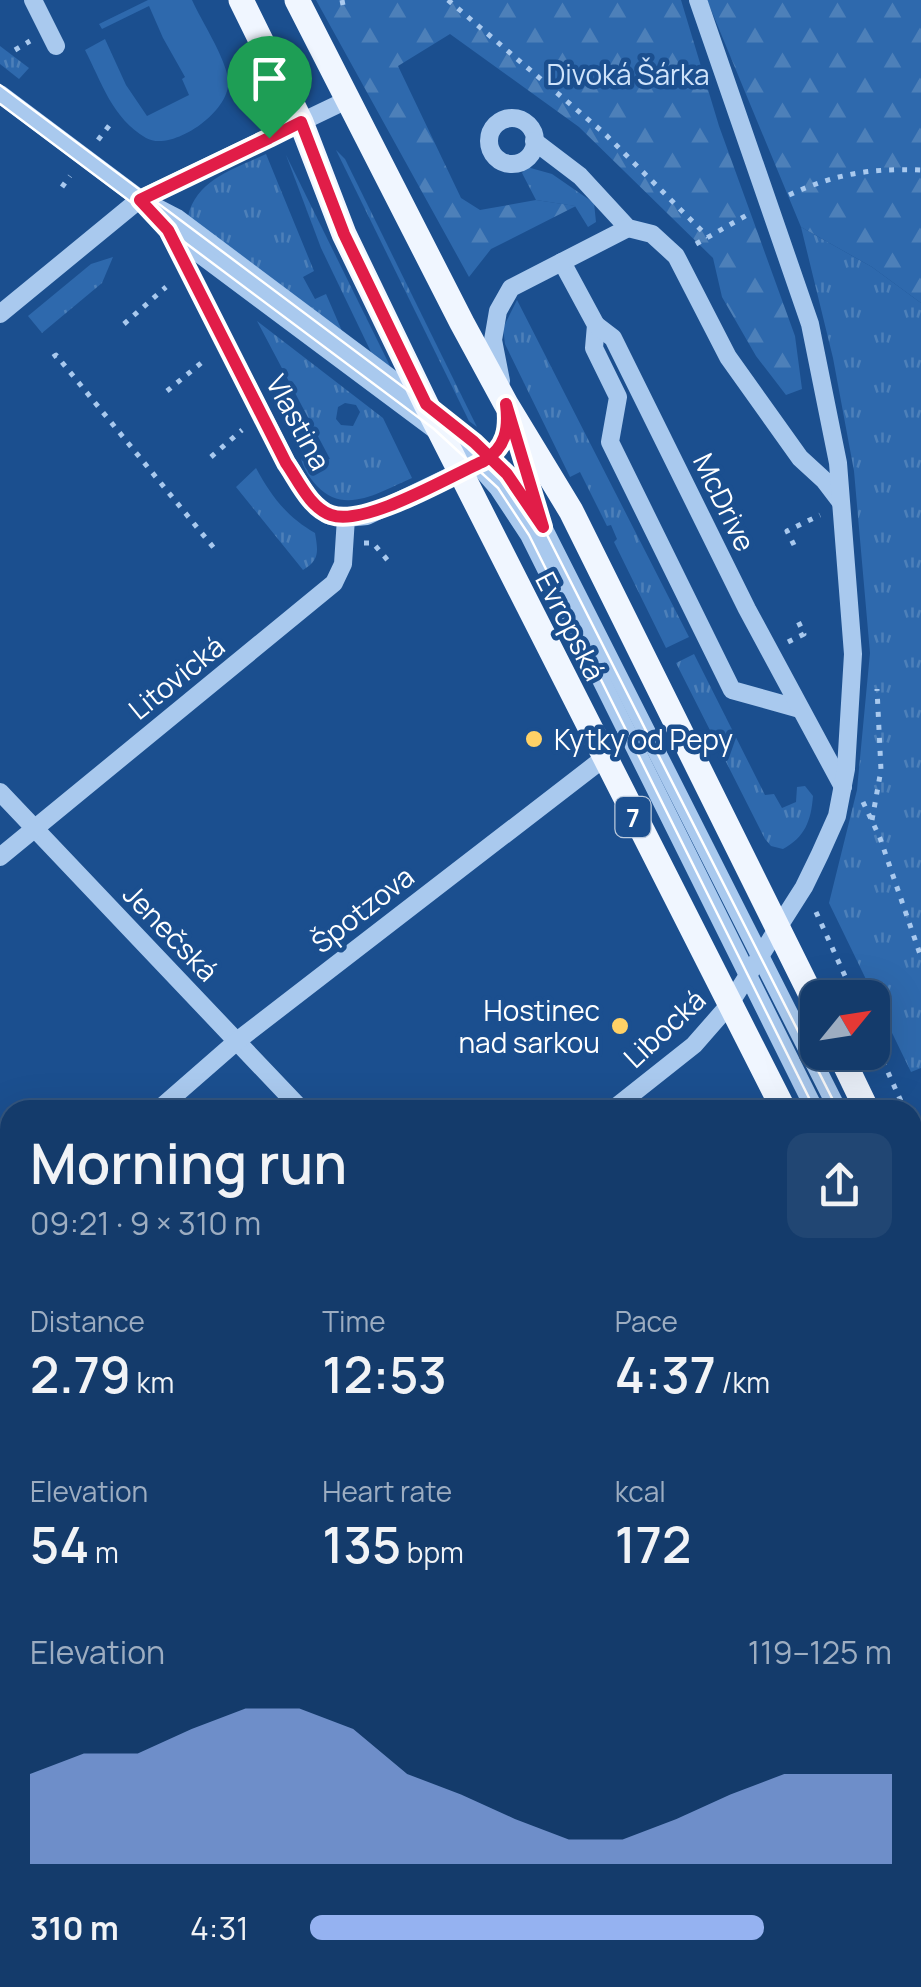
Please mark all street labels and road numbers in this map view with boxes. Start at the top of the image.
street label: Vlastina [258,368,340,476]
street label: McDrive [685,447,765,557]
street label: Evropská [527,565,615,687]
street label: Litovická [120,627,232,727]
road number: 7 [616,797,650,837]
street label: Špotzova [303,857,421,961]
street label: Jenečská [115,875,227,989]
street label: Libocká [615,980,713,1076]

